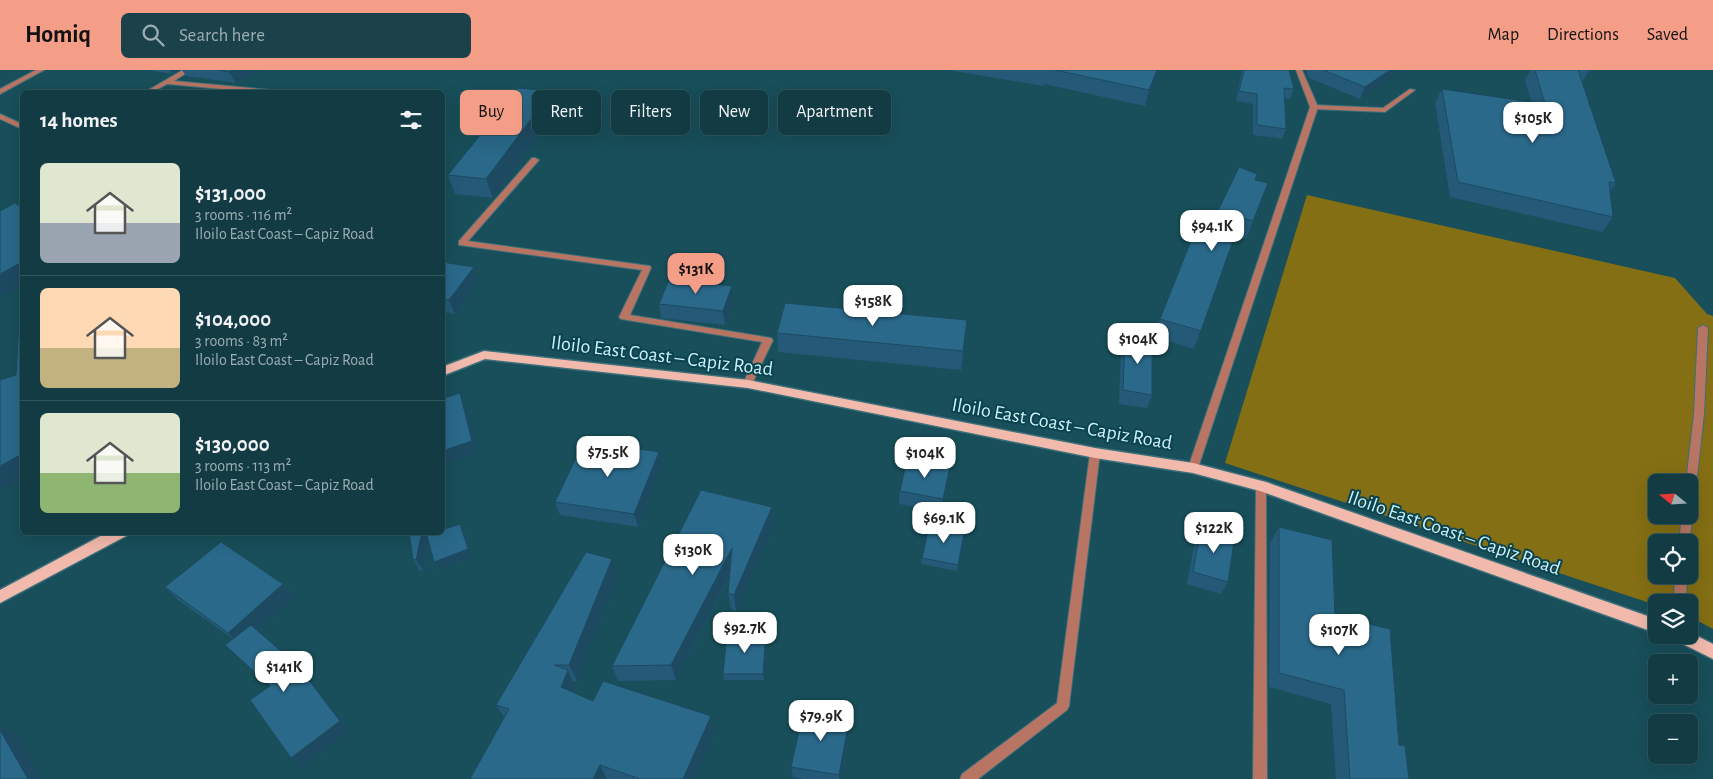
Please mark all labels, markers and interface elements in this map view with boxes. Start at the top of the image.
search box [121,13,471,58]
icon: search [139,21,167,49]
text: Homiq [25,23,91,47]
text: Search here [179,26,265,45]
text: Map [1488,26,1519,44]
text: Directions [1547,26,1619,44]
text: Saved [1647,26,1688,44]
chip: Buy [460,90,522,135]
chip: Rent [532,90,601,135]
chip: Filters [611,90,690,135]
chip: New [700,90,768,135]
chip: Apartment [778,90,891,135]
pin: $105K [1498,102,1568,144]
icon: filters [397,106,425,134]
text: 14 homes [40,110,118,131]
text: $105K [1514,110,1552,126]
icon: home [80,183,140,243]
text: $131,000 [195,183,266,204]
text: 3 rooms · 116 m² [195,207,292,223]
pin: $94.1K [1171,210,1253,252]
text: $94.1K [1191,218,1233,234]
text: Iloilo East Coast – Capiz Road [195,226,374,242]
pin: $131K [661,252,731,295]
text: $131K [679,261,713,277]
pin: $158K [838,284,908,327]
text: $158K [854,293,892,309]
icon: home [80,308,140,368]
text: $104,000 [195,309,271,330]
pin: $104K [1103,322,1173,365]
text: $104K [1119,331,1157,347]
street label: Iloilo East Coast – Capiz Road [550,332,774,380]
text: 3 rooms · 83 m² [195,333,288,349]
text: Iloilo East Coast – Capiz Road [195,352,374,368]
street label: Iloilo East Coast – Capiz Road [950,395,1174,453]
icon: home [80,433,140,493]
text: $130,000 [195,434,270,455]
pin: $75.5K [567,436,649,478]
pin: $104K [890,436,960,479]
text: $75.5K [588,444,628,460]
text: $104K [906,445,944,461]
text: 3 rooms · 113 m² [195,458,291,474]
north arrow [1648,474,1698,524]
map controls [1648,474,1698,764]
text: Iloilo East Coast – Capiz Road [195,477,374,493]
street label: Iloilo East Coast – Capiz Road [1345,487,1563,579]
pin: $69.1K [903,502,985,544]
text: $69.1K [923,510,965,526]
pin: $122K [1179,512,1249,554]
text: $122K [1195,520,1233,536]
pin: $130K [658,534,728,576]
button: locate [1648,534,1698,584]
text: $130K [674,542,712,558]
button: layers [1648,594,1698,644]
pin: $92.7K [704,612,786,654]
pin: $107K [1304,614,1374,656]
text: $92.7K [724,620,766,636]
text: $107K [1320,622,1358,638]
pin: $141K [249,650,319,693]
button: + [1648,654,1698,704]
text: $141K [266,659,302,675]
pin: $79.9K [780,700,862,742]
text: $79.9K [800,708,842,724]
button: − [1648,714,1698,764]

